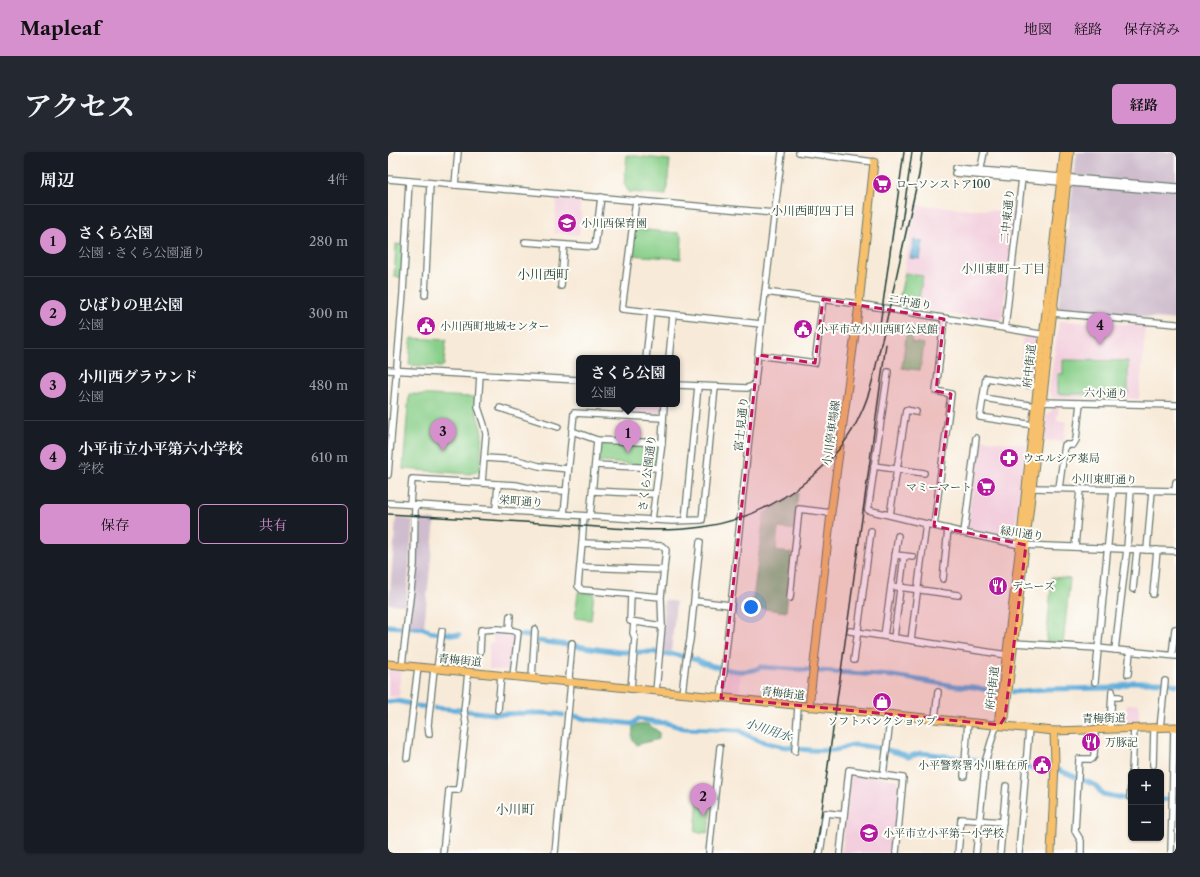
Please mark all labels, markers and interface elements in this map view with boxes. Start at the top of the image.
text: Mapleaf [20,17,101,40]
text: 地図 [1024,20,1052,38]
text: 経路 [1074,20,1102,38]
text: 保存済み [1124,20,1180,38]
button: 経路 [1112,84,1176,124]
text: アクセス [24,89,135,123]
text: 周辺 [40,170,74,190]
text: 4件 [327,171,348,187]
supermarket icon: ローソンストア100 [871,173,893,195]
place label: ローソンストア100 [896,177,990,191]
street label: 二中東通り [997,188,1017,244]
district label: 小川西町四丁目 [771,203,855,218]
school or university icon: 小川西保育園 [556,212,578,234]
place label: 小川西保育園 [581,216,647,230]
text: さくら公園 [78,223,153,242]
text: 1 [50,233,56,249]
text: 280 m [309,233,348,249]
text: 公園 · さくら公園通り [78,244,206,260]
district label: 小川東町一丁目 [961,261,1045,276]
district label: 小川西町 [517,266,569,282]
street label: 二中通り [887,291,933,313]
text: ひばりの里公園 [78,295,183,314]
text: 2 [49,305,57,321]
text: 300 m [309,305,348,321]
pin: 4 [1087,312,1113,345]
public building icon: 小川西町地域センター [415,315,437,337]
text: 公園 [78,316,104,332]
public building icon: 小平市立小川西町公民館 [792,318,814,340]
place label: 小川西町地域センター [440,319,550,333]
place label: 小平市立小川西町公民館 [817,322,938,336]
street label: 府中街道 [1020,343,1038,389]
popup [576,355,680,407]
text: さくら公園 [590,363,666,382]
text: 小川西グラウンド [78,367,198,386]
text: 3 [49,377,57,393]
text: 480 m [309,377,348,393]
text: 公園 [590,384,617,400]
street label: 六小通り [1084,386,1128,400]
text: 公園 [78,388,104,404]
street label: 富士見通り [731,396,751,452]
street label: 小川停車場線 [819,399,843,467]
pin: 3 [430,418,456,451]
pin: 1 [615,420,641,453]
street label: さくら公園通り [635,434,659,512]
text: 小平市立小平第六小学校 [78,439,243,458]
pharmacy icon: ウエルシア薬局 [998,447,1020,469]
text: 4 [49,449,57,465]
text: 610 m [311,449,348,465]
place label: ウエルシア薬局 [1023,451,1100,465]
text: 学校 [78,460,104,476]
street label: 小川東町通り [1071,471,1137,487]
supermarket icon: マミーマート [975,476,997,498]
place label: マミーマート [906,480,972,494]
street label: 栄町通り [499,492,543,510]
button: 保存 [40,504,190,544]
button: 共有 [198,504,348,544]
street label: 緑川通り [999,523,1045,543]
restaurant icon: デニーズ [987,575,1009,597]
place label: デニーズ [1012,579,1055,593]
your location [741,597,761,617]
street label: 青梅街道 [437,651,483,669]
street label: 府中街道 [982,665,1002,711]
street label: 青梅街道 [760,684,806,702]
shop icon: ソフトバンクショップ [871,691,893,713]
street label: 青梅街道 [1082,711,1126,725]
place label: ソフトバンクショップ [827,714,937,728]
water label: 小川用水 [743,715,794,744]
restaurant icon: 万豚記 [1080,731,1102,753]
place label: 万豚記 [1105,735,1138,749]
public building icon: 小平警察署小川駐在所 [1031,754,1053,776]
place label: 小平警察署小川駐在所 [918,758,1028,772]
map controls [1128,769,1164,841]
button: + [1128,769,1164,805]
pin: 2 [690,783,716,816]
district label: 小川町 [495,801,535,817]
button: − [1128,805,1164,841]
school or university icon: 小平市立小平第一小学校 [858,822,880,844]
place label: 小平市立小平第一小学校 [883,826,1004,840]

